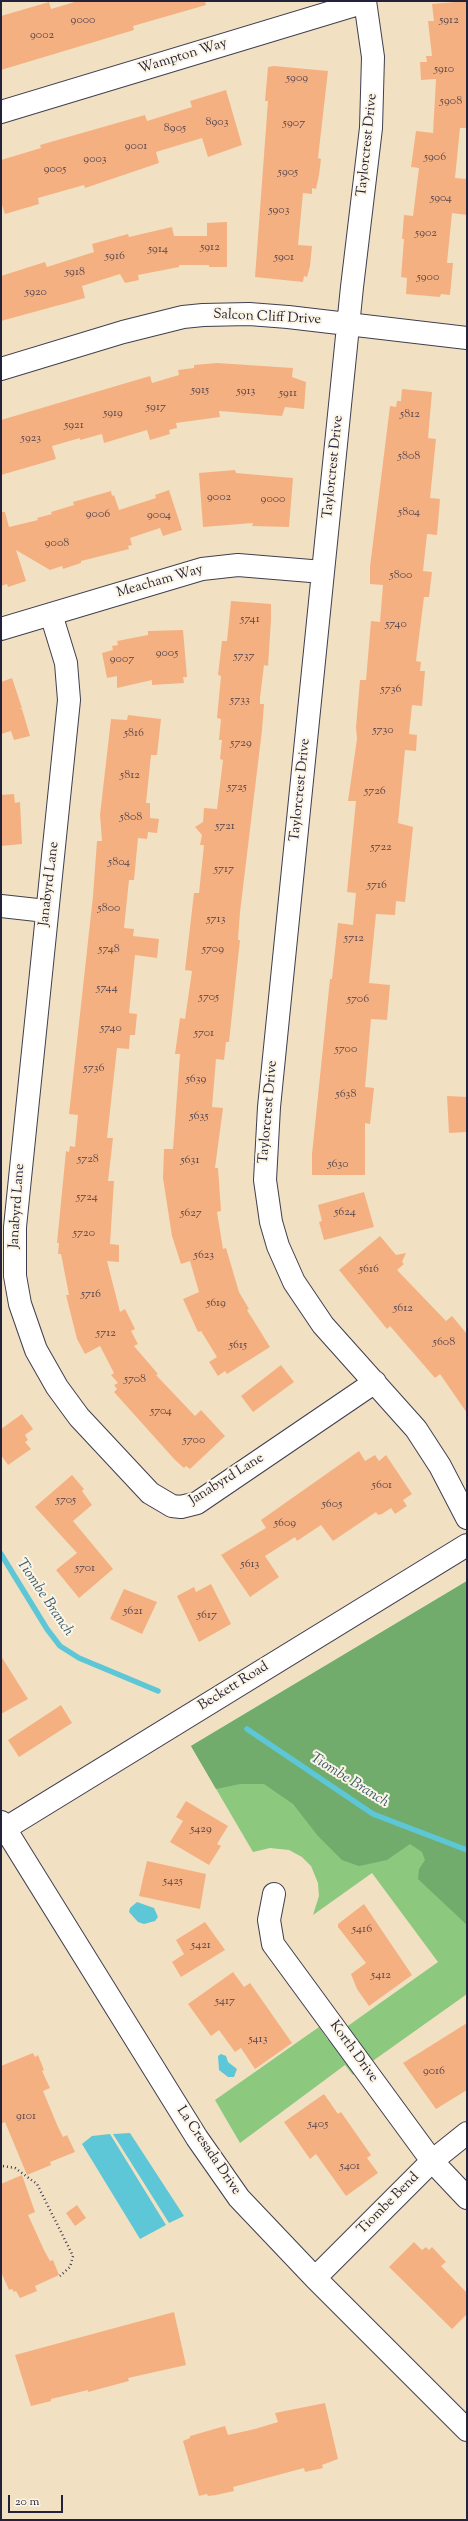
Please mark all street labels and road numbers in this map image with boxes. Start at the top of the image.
street label: Wampton Way [137,36,229,78]
street label: Taylorcrest Drive [354,93,382,197]
street label: Salcon Cliff Drive [213,307,321,329]
street label: Taylorcrest Drive [320,415,348,519]
street label: Meacham Way [115,562,205,602]
street label: Taylorcrest Drive [287,738,315,842]
street label: Janabyrd Lane [36,841,64,927]
street label: Taylorcrest Drive [256,1060,282,1164]
street label: Janabyrd Lane [7,1163,29,1249]
street label: Janabyrd Lane [186,1450,268,1510]
street label: Beckett Road [196,1659,272,1715]
street label: Korth Drive [325,2018,381,2086]
street label: La Cresada Drive [172,2103,244,2199]
street label: Tiombe Bend [355,2170,423,2238]

